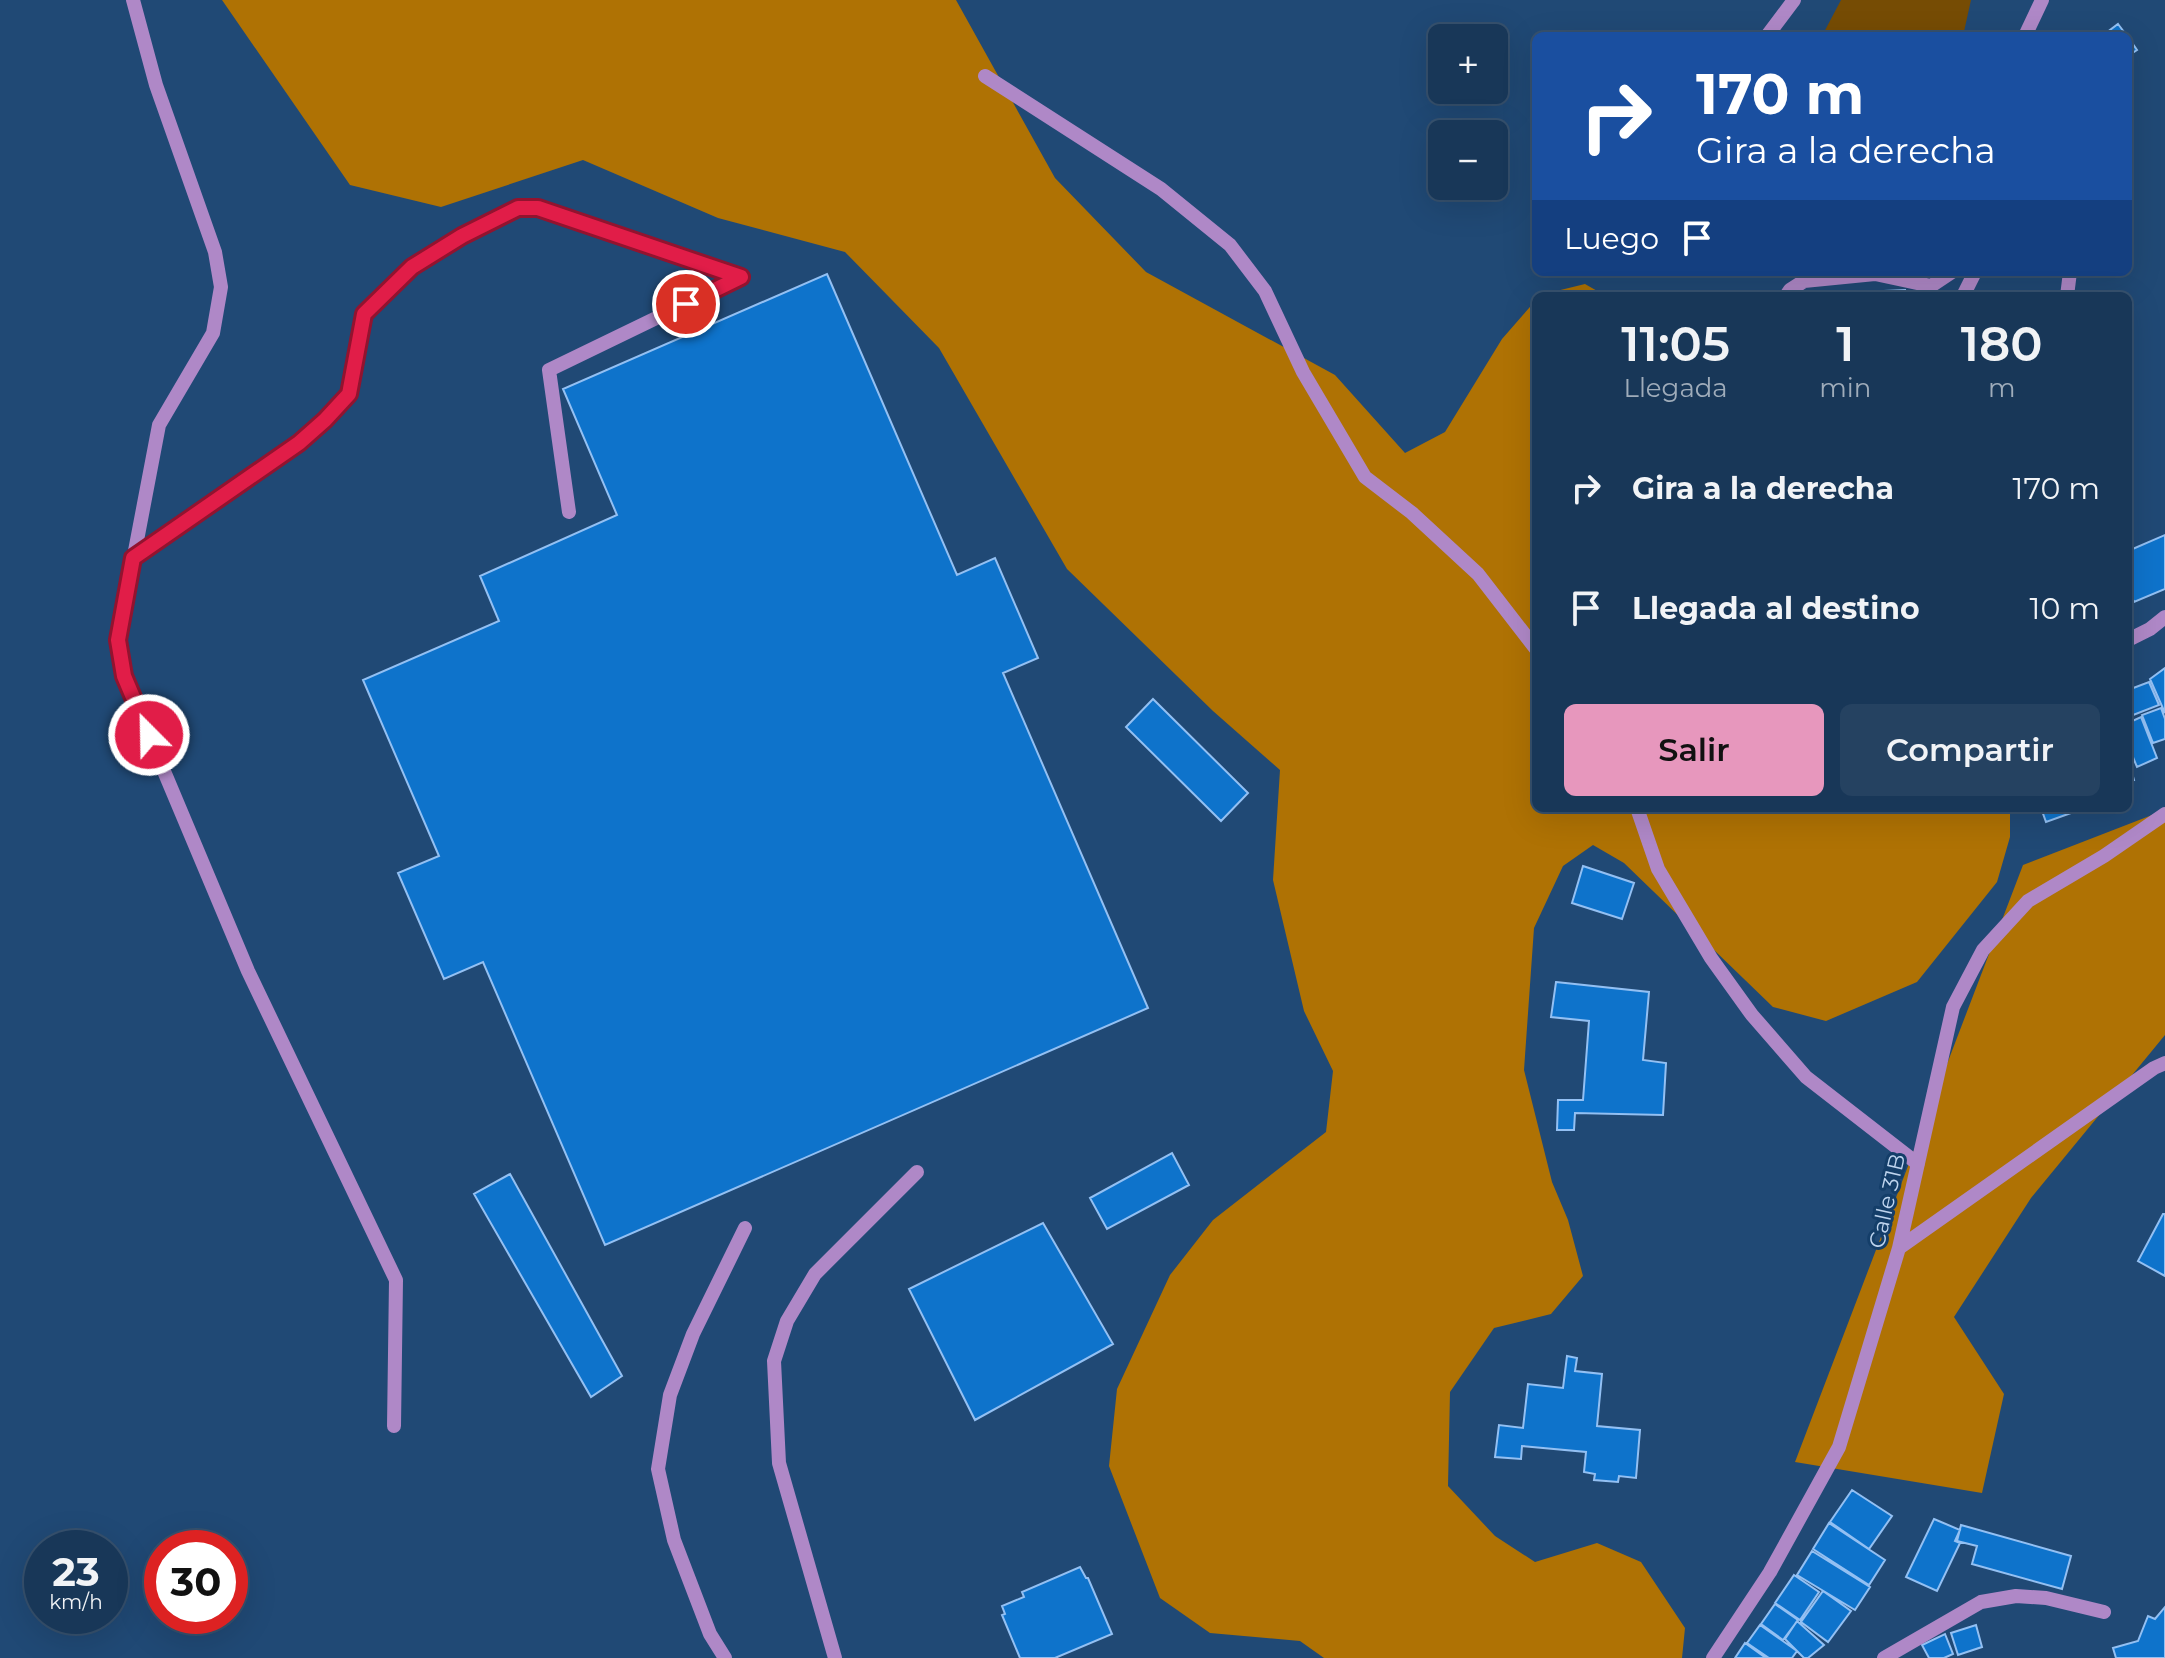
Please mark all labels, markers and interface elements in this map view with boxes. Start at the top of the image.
map controls [1428,24,1508,200]
button: + [1428,24,1508,104]
text: 170 m [1696,60,1864,128]
icon: right [1564,64,1668,168]
button: − [1428,120,1508,200]
text: Gira a la derecha [1696,128,1996,172]
icon: arrive [1675,216,1719,260]
text: Luego [1564,220,1659,257]
pin [652,270,720,338]
icon: arrive [664,282,708,326]
text: 11:05 [1621,315,1730,373]
text: 1 [1836,315,1855,373]
text: 180 [1961,315,2043,373]
text: Llegada [1624,372,1728,404]
text: min [1819,372,1871,404]
text: m [1988,372,2016,404]
icon: right [1564,466,1608,510]
text: Gira a la derecha [1632,470,1894,507]
text: 170 m [2013,470,2100,507]
icon: arrive [1564,586,1608,630]
text: Llegada al destino [1632,590,1920,627]
text: 10 m [2030,590,2100,627]
position arrow [107,693,191,777]
button: Salir [1564,704,1824,796]
button: Compartir [1840,704,2100,796]
street label: Calle 31B [1863,1151,1911,1251]
speed limit sign: 30 [144,1530,248,1634]
text: 23 [52,1547,100,1596]
text: km/h [49,1590,103,1614]

